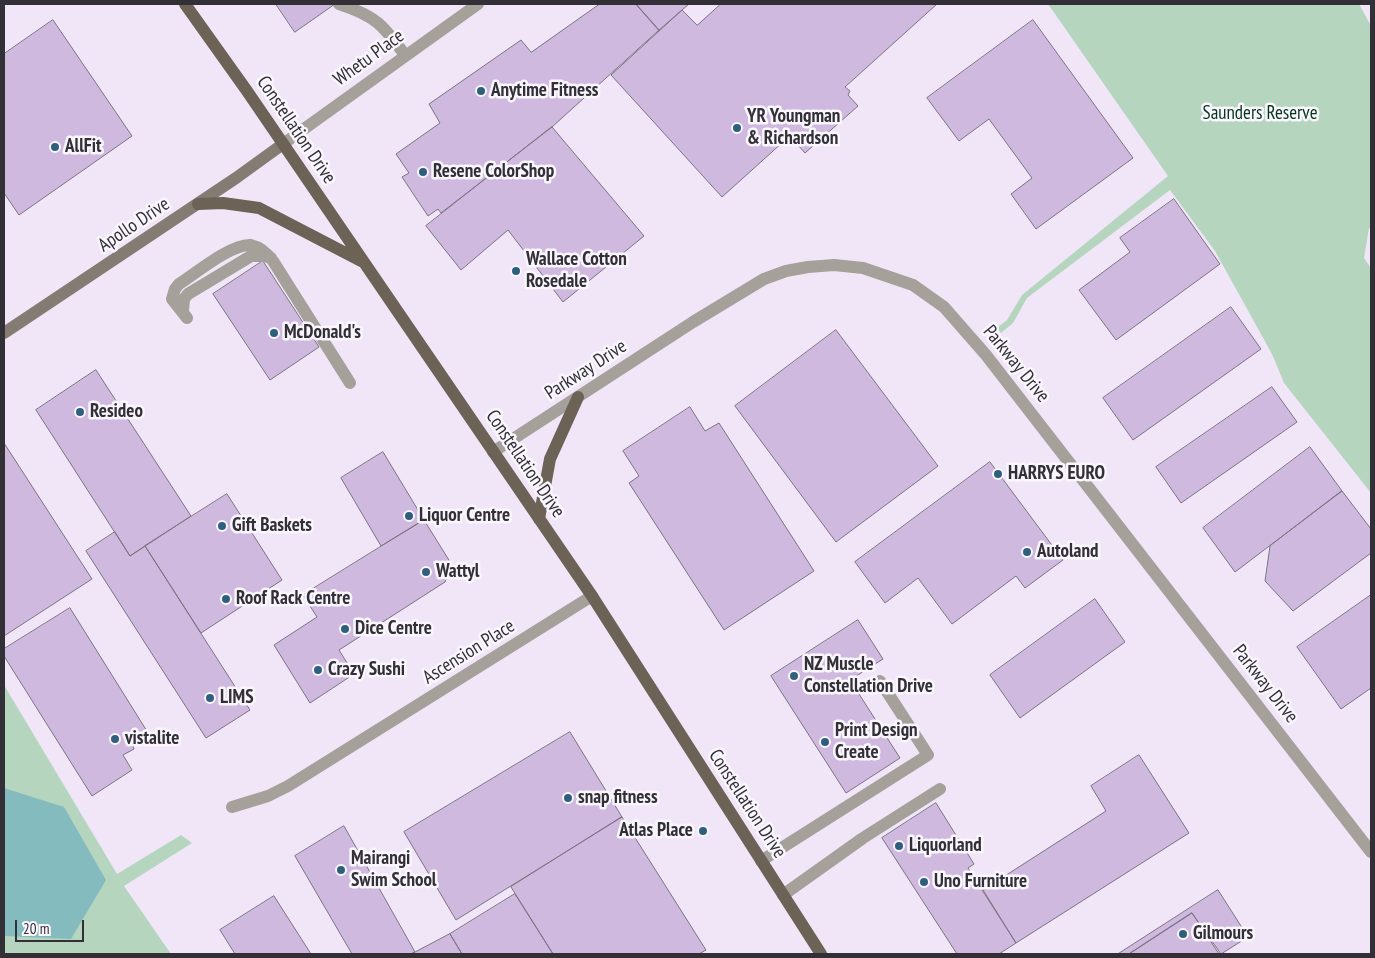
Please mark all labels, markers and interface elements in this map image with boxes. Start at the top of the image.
street label: Whetu Place [329,25,409,91]
street label: Constellation Drive [252,72,340,188]
place label: Anytime Fitness [491,80,599,102]
marker: Anytime Fitness [475,85,487,97]
park label: Saunders Reserve [1203,103,1317,125]
place label: YR Youngman & Richardson [747,106,840,150]
marker: YR Youngman & Richardson [731,122,743,134]
place label: AllFit [65,136,102,158]
marker: AllFit [49,141,61,153]
place label: Resene ColorShop [433,161,554,183]
marker: Resene ColorShop [417,166,429,178]
street label: Apollo Drive [94,193,174,257]
place label: Wallace Cotton Rosedale [526,249,627,293]
marker: Wallace Cotton Rosedale [510,265,522,277]
street label: Parkway Drive [978,321,1054,407]
place label: McDonald's [284,322,361,344]
marker: McDonald's [268,327,280,339]
street label: Parkway Drive [541,335,631,405]
place label: Resideo [90,401,143,423]
marker: Resideo [74,406,86,418]
street label: Constellation Drive [481,406,569,522]
place label: HARRYS EURO [1008,463,1105,485]
marker: HARRYS EURO [992,468,1004,480]
place label: Liquor Centre [419,505,510,527]
marker: Liquor Centre [403,510,415,522]
place label: Gift Baskets [232,515,312,537]
marker: Gift Baskets [216,520,228,532]
place label: Autoland [1037,541,1098,563]
marker: Autoland [1021,546,1033,558]
place label: Wattyl [436,561,479,583]
marker: Wattyl [420,566,432,578]
place label: Roof Rack Centre [236,588,350,610]
marker: Roof Rack Centre [220,593,232,605]
street label: Ascension Place [419,615,519,689]
place label: Dice Centre [355,618,432,640]
marker: Dice Centre [339,623,351,635]
street label: Parkway Drive [1227,640,1303,728]
place label: NZ Muscle Constellation Drive [804,654,933,698]
place label: Crazy Sushi [328,659,405,681]
marker: Crazy Sushi [312,664,324,676]
marker: NZ Muscle Constellation Drive [788,670,800,682]
place label: LIMS [220,687,254,709]
marker: LIMS [204,692,216,704]
place label: Print Design Create [835,720,918,764]
place label: vistalite [125,728,179,750]
marker: vistalite [109,733,121,745]
marker: Print Design Create [819,736,831,748]
street label: Constellation Drive [703,745,791,863]
place label: snap fitness [578,787,658,809]
marker: snap fitness [562,792,574,804]
place label: Atlas Place [619,820,693,842]
marker: Atlas Place [697,825,709,837]
place label: Liquorland [909,835,982,857]
marker: Liquorland [893,840,905,852]
place label: Mairangi Swim School [351,848,436,892]
marker: Mairangi Swim School [335,864,347,876]
place label: Uno Furniture [934,871,1027,893]
marker: Uno Furniture [918,876,930,888]
scale bar [18,910,86,942]
text: 20 m [23,919,49,938]
place label: Gilmours [1193,923,1253,945]
marker: Gilmours [1177,928,1189,940]

